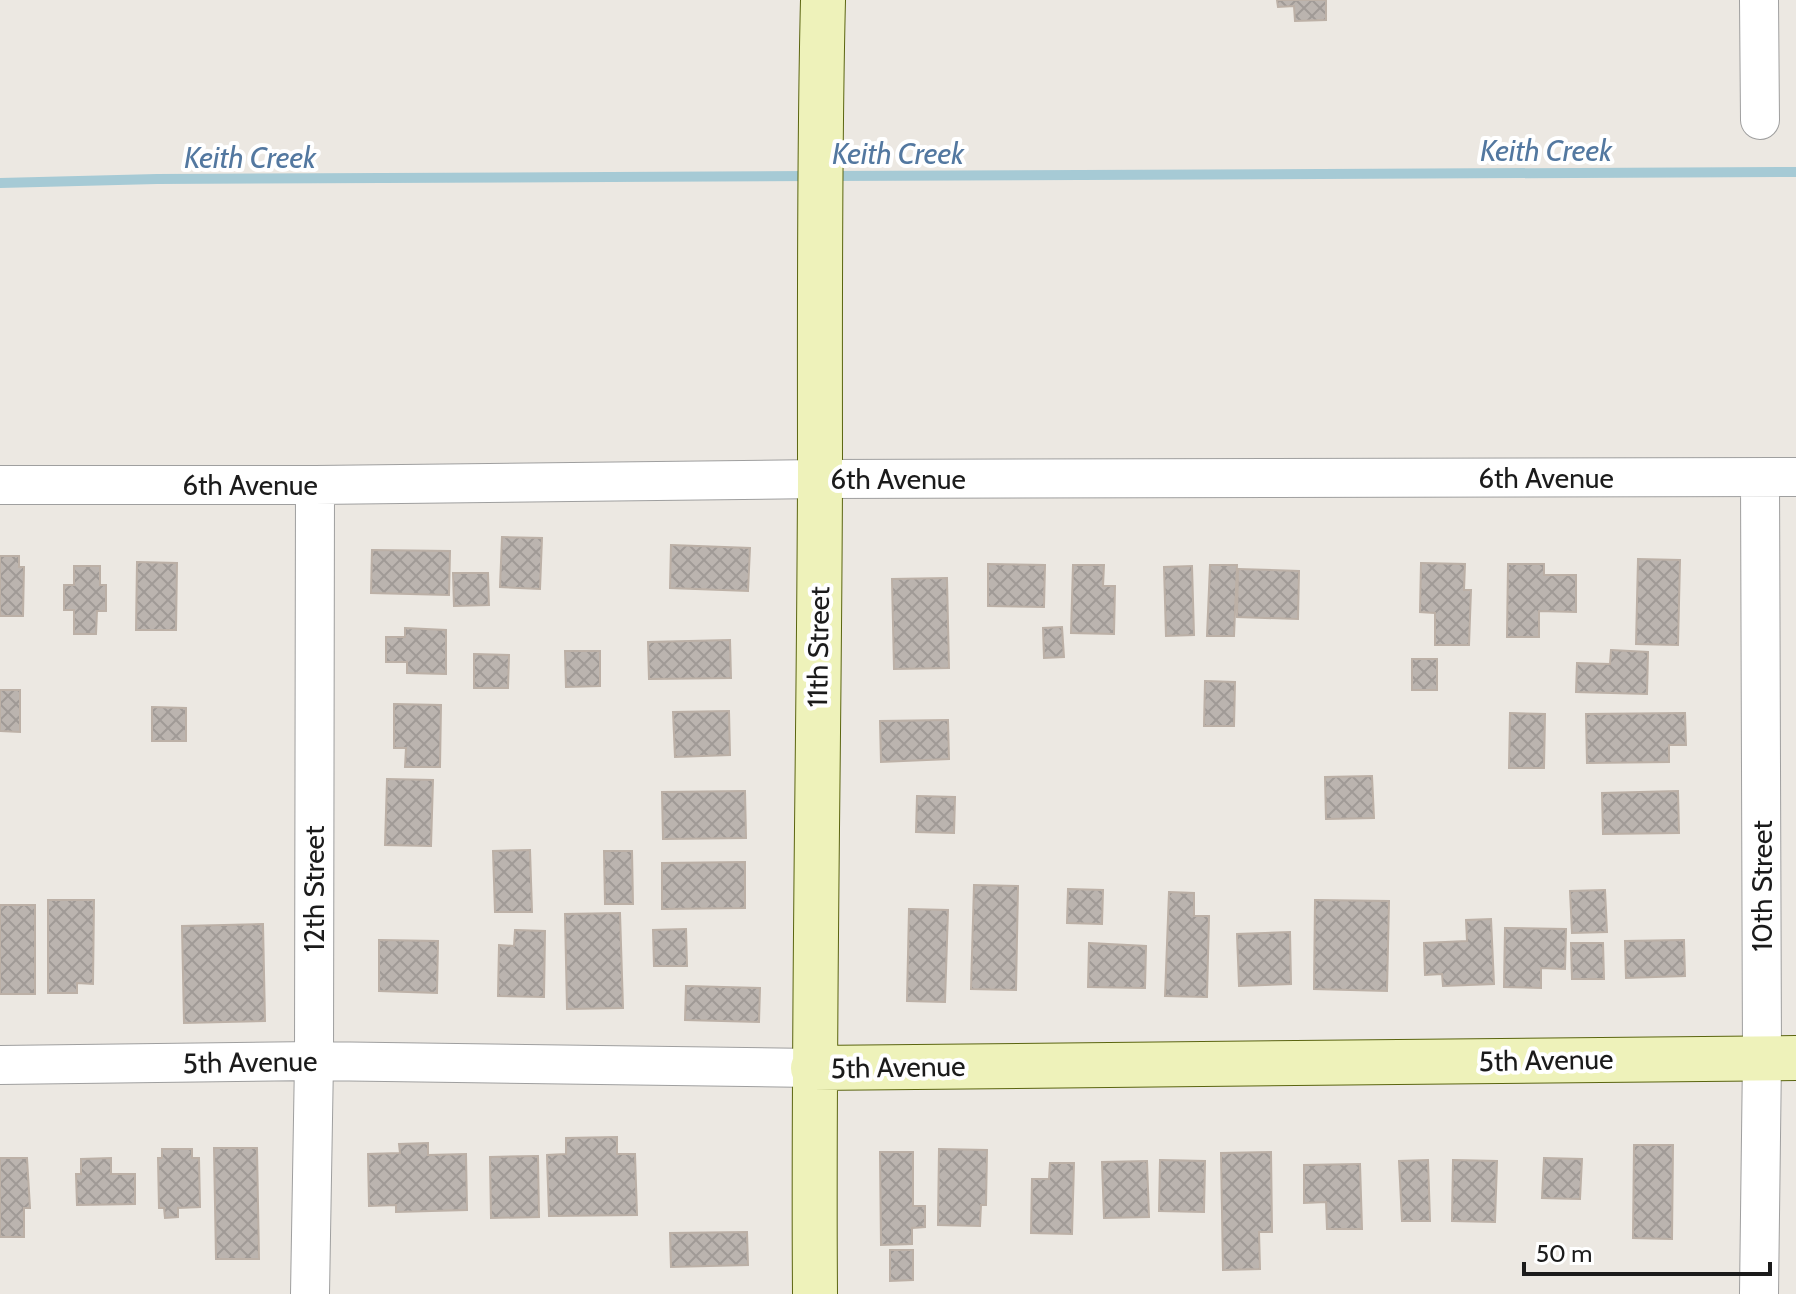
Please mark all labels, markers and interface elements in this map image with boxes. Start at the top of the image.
water label: Keith Creek [1480,132,1613,169]
water label: Keith Creek [832,135,965,172]
water label: Keith Creek [184,139,317,176]
street label: 6th Avenue [1478,461,1614,495]
street label: 6th Avenue [830,462,966,496]
street label: 6th Avenue [182,468,318,502]
street label: 11th Street [800,586,836,708]
street label: 10th Street [1745,820,1779,952]
street label: 12th Street [297,826,331,952]
street label: 5th Avenue [1478,1042,1614,1078]
street label: 5th Avenue [182,1044,318,1080]
street label: 5th Avenue [830,1049,966,1085]
scale bar [1524,1226,1770,1276]
text: 50 m [1536,1239,1592,1268]

